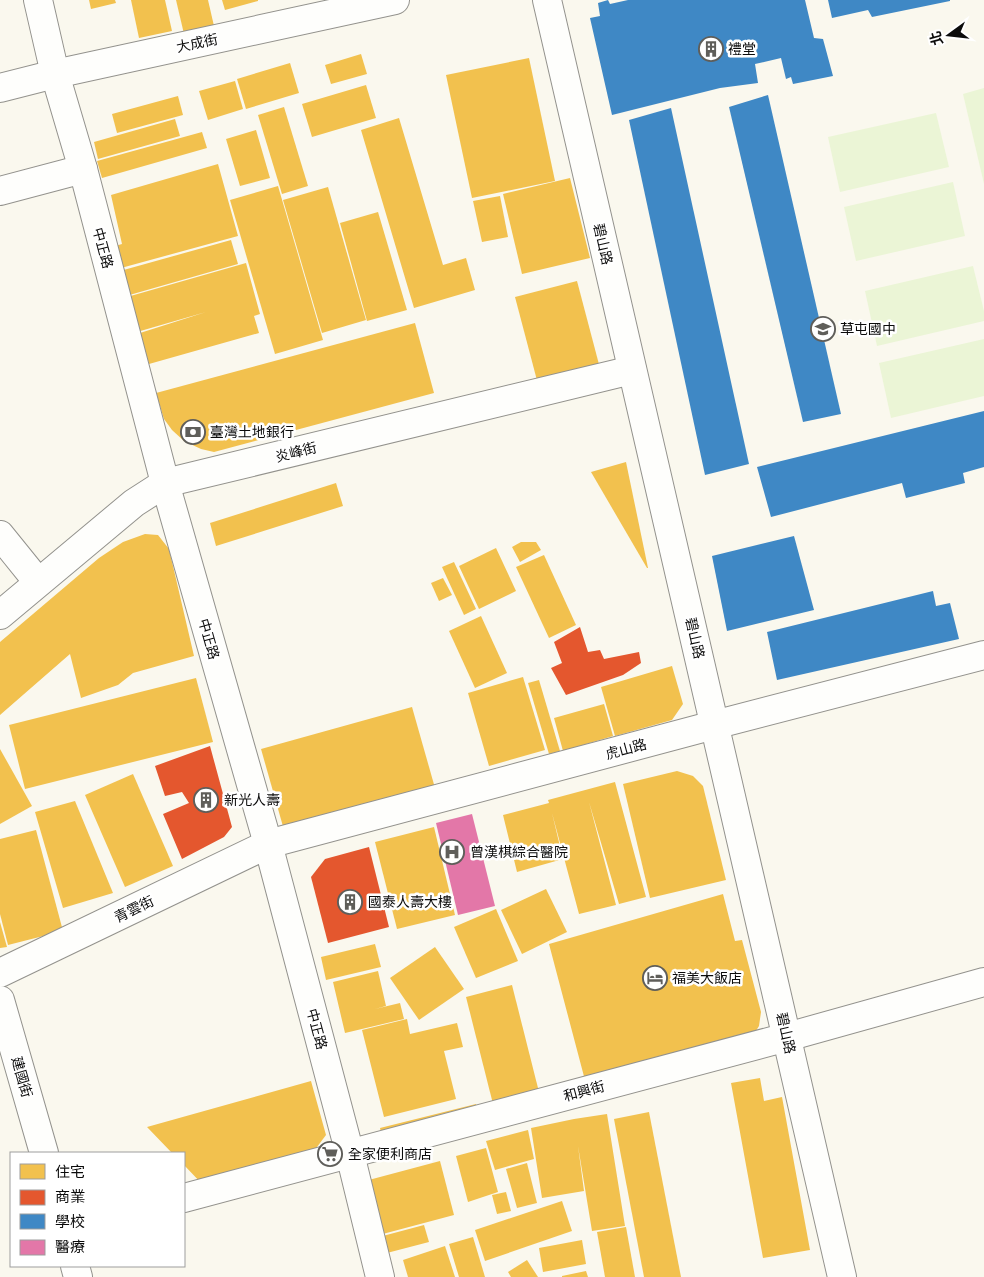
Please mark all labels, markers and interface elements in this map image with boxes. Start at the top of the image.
north arrow [924,10,974,60]
text: 北 [927,30,946,47]
street label: 大成街 [175,31,219,55]
building icon: 禮堂 [698,36,724,62]
place label: 禮堂 [728,41,756,57]
street label: 碧山路 [590,222,616,266]
street label: 中正路 [90,226,116,270]
school or university icon: 草屯國中 [810,316,836,342]
place label: 草屯國中 [840,321,896,337]
bank icon: 臺灣土地銀行 [180,419,206,445]
place label: 臺灣土地銀行 [210,424,294,440]
street label: 炎峰街 [274,439,318,465]
street label: 碧山路 [682,616,708,660]
street label: 中正路 [196,617,222,661]
street label: 虎山路 [604,736,648,762]
building icon: 新光人壽 [193,787,219,813]
place label: 新光人壽 [224,792,280,808]
hospital icon: 曾漢棋綜合醫院 [439,839,465,865]
place label: 曾漢棋綜合醫院 [470,844,568,860]
building icon: 國泰人壽大樓 [337,889,363,915]
street label: 青雲街 [112,893,156,925]
place label: 國泰人壽大樓 [368,894,452,910]
hotel icon: 福美大飯店 [642,965,668,991]
place label: 福美大飯店 [672,970,742,986]
street label: 中正路 [304,1007,330,1051]
street label: 碧山路 [773,1011,799,1055]
street label: 建國街 [9,1055,35,1099]
street label: 和興街 [562,1078,606,1104]
supermarket icon: 全家便利商店 [317,1141,343,1167]
place label: 全家便利商店 [348,1146,432,1162]
legend [10,1152,185,1267]
text: 住宅 [55,1164,85,1180]
text: 商業 [55,1189,85,1205]
text: 學校 [55,1213,85,1230]
text: 醫療 [55,1239,85,1255]

